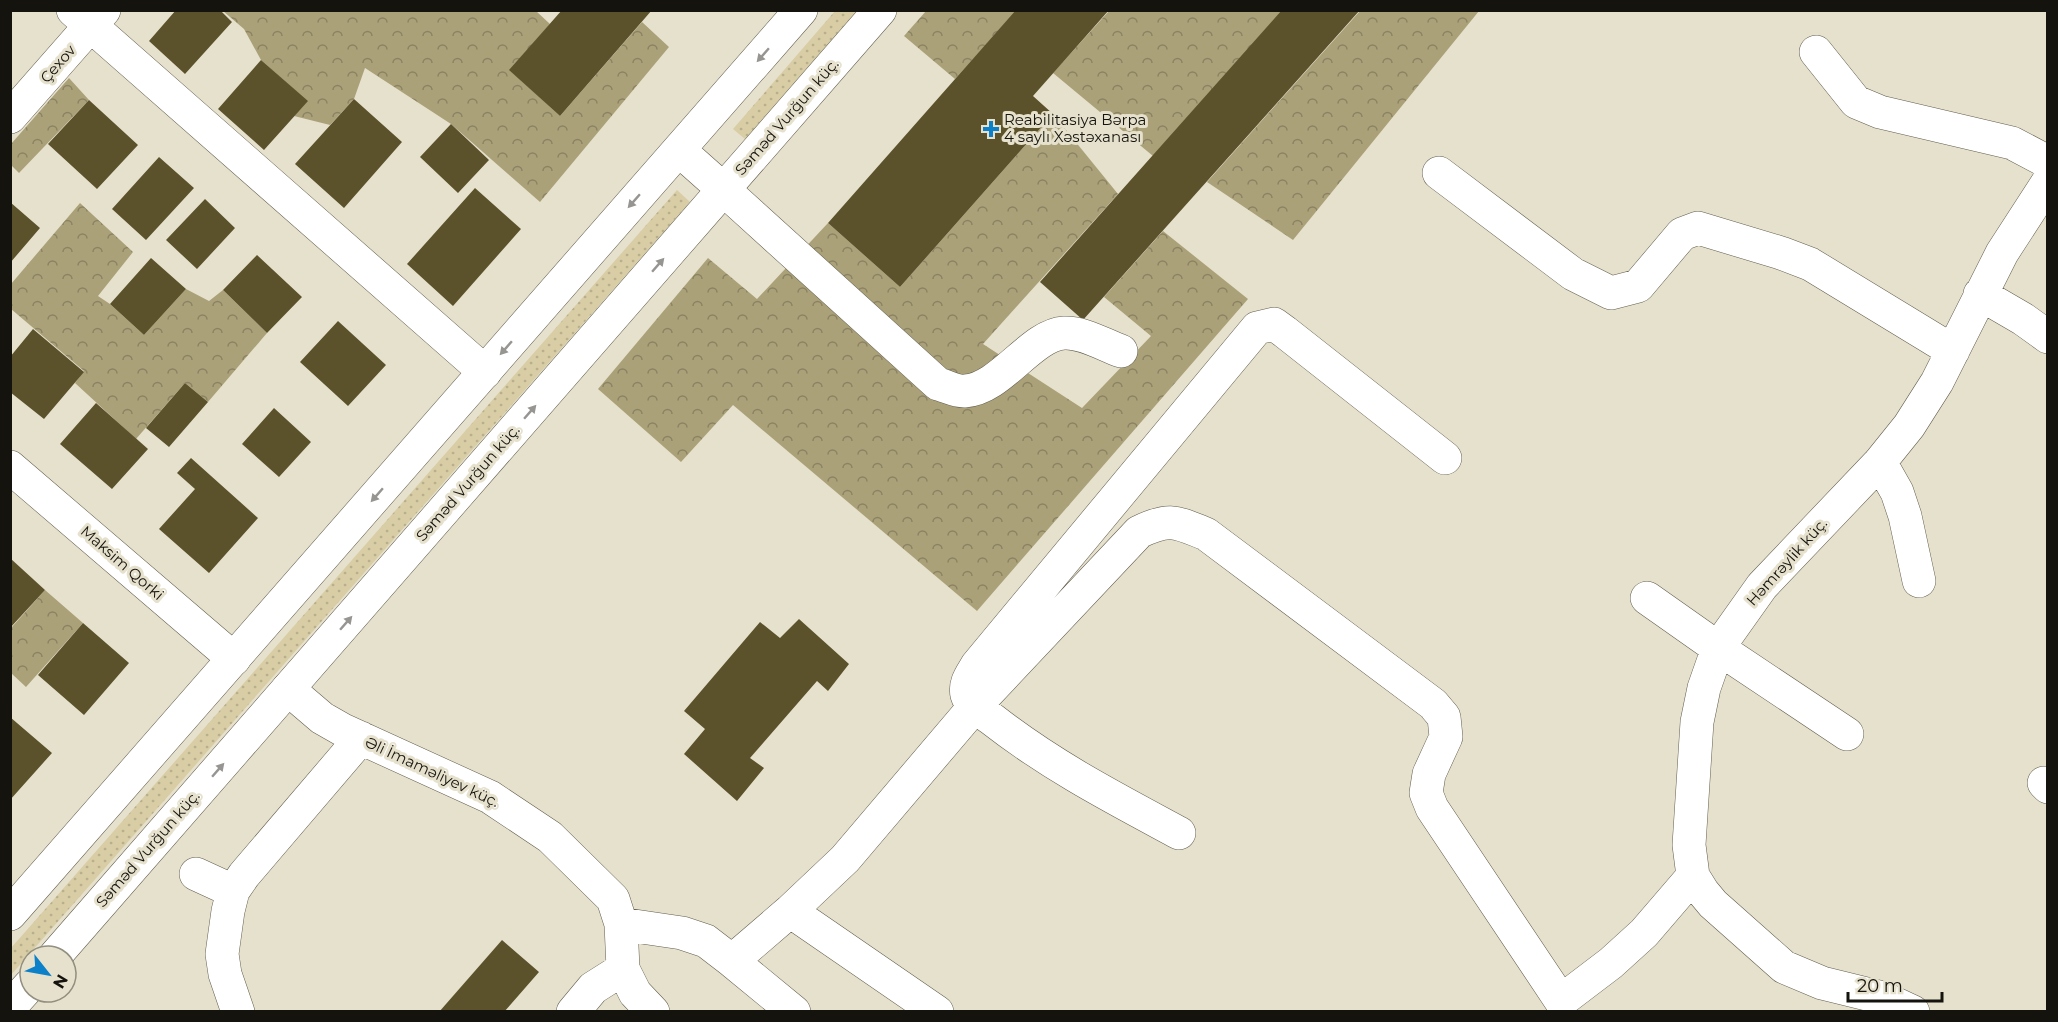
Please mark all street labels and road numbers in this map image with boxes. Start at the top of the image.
street label: Çexov [36,40,80,87]
street label: Səməd Vurğun küç. [731,54,843,179]
street label: Səməd Vurğun küç. [412,420,524,545]
street label: Həmrəylik küç. [1742,514,1831,610]
street label: Maksim Qorki [77,521,168,604]
street label: Əli İmaməliyev küç. [362,732,502,811]
street label: Səməd Vurğun küç. [92,786,204,911]

